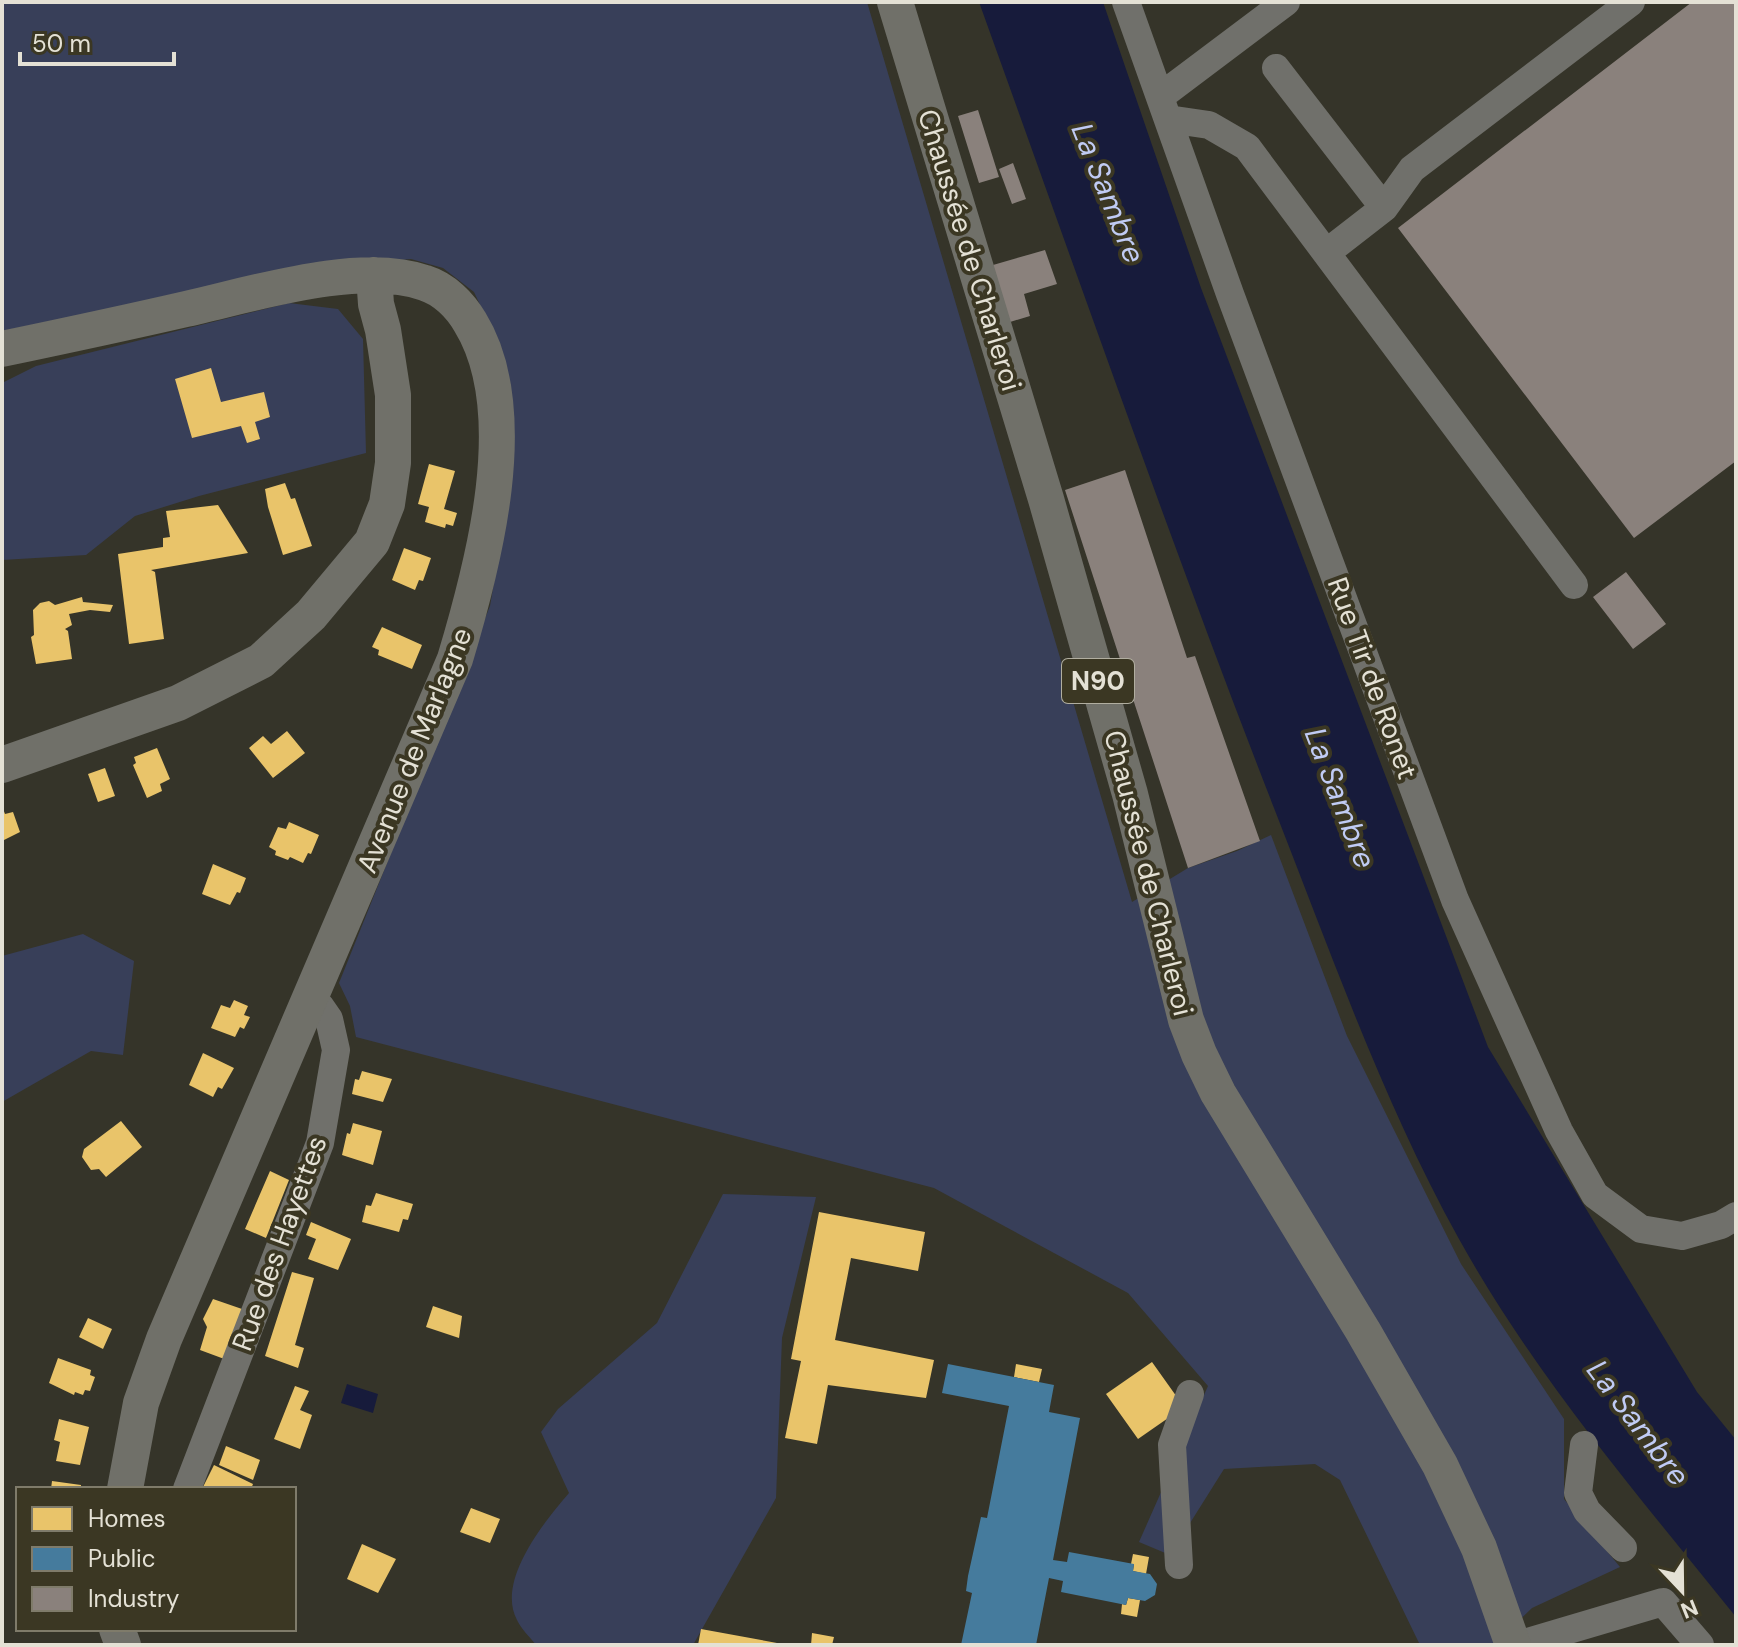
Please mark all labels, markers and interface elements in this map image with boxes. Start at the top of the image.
scale bar [20,16,174,66]
text: 50 m [32,28,91,59]
street label: Chaussée de Charleroi [909,105,1030,396]
water label: La Sambre [1063,117,1154,269]
street label: Rue Tir de Ronet [1319,572,1426,784]
street label: Avenue de Marlagne [348,622,481,878]
road number: N90 [1062,659,1134,703]
water label: La Sambre [1296,722,1385,874]
street label: Chaussée de Charleroi [1095,727,1202,1020]
street label: Rue des Hayettes [223,1131,336,1356]
water label: La Sambre [1578,1352,1698,1493]
legend [16,1487,296,1631]
text: Homes [88,1503,166,1534]
text: Public [88,1543,156,1574]
north arrow [1642,1551,1722,1631]
text: Industry [88,1583,179,1614]
text: N [1676,1593,1702,1626]

